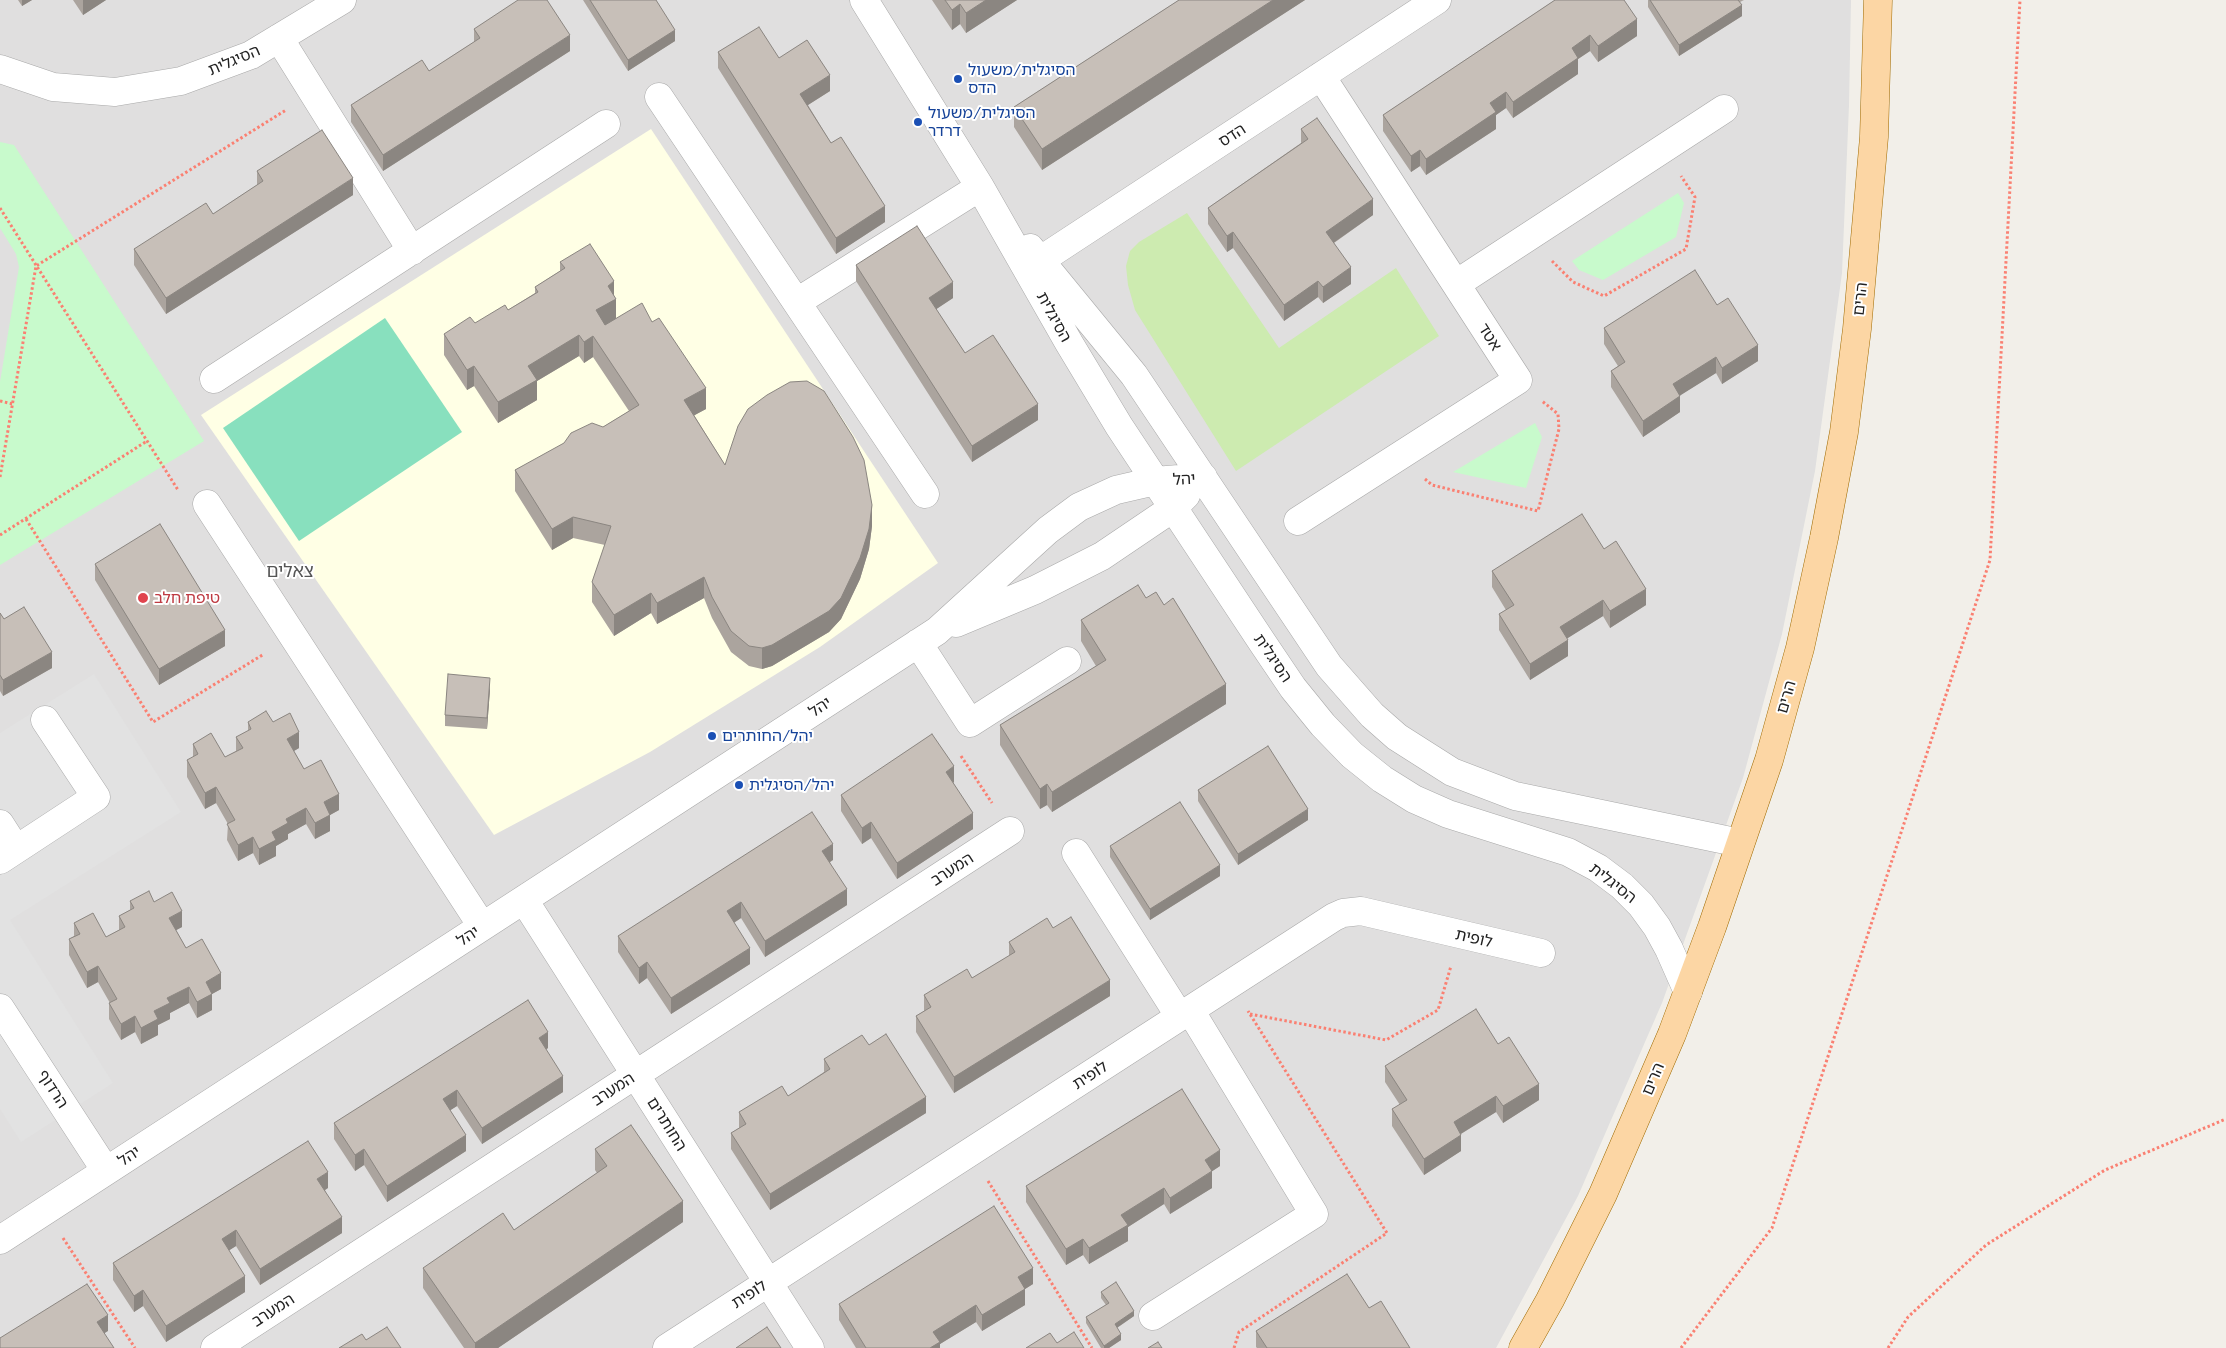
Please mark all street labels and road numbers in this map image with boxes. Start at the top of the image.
street label: הסיגלית [205,41,263,79]
street label: הדס [1215,119,1249,151]
street label: הרים [1849,281,1871,317]
street label: הסיגלית [1032,289,1076,345]
street label: אטד [1474,320,1506,354]
street label: יהל [1172,469,1196,489]
street label: הסיגלית [1250,630,1296,686]
street label: הרים [1772,678,1800,716]
street label: יהל [805,693,835,721]
street label: המערב [927,848,977,890]
street label: הסיגלית [1586,859,1640,907]
street label: יהל [453,922,483,950]
street label: לופית [1453,924,1495,952]
street label: לופית [1069,1057,1111,1093]
street label: הרים [1638,1060,1668,1098]
street label: הרדוף [34,1066,72,1112]
street label: המערב [588,1068,638,1110]
street label: החותרים [643,1093,691,1155]
street label: יהל [114,1142,144,1170]
street label: לופית [728,1276,770,1312]
street label: המערב [248,1289,298,1331]

